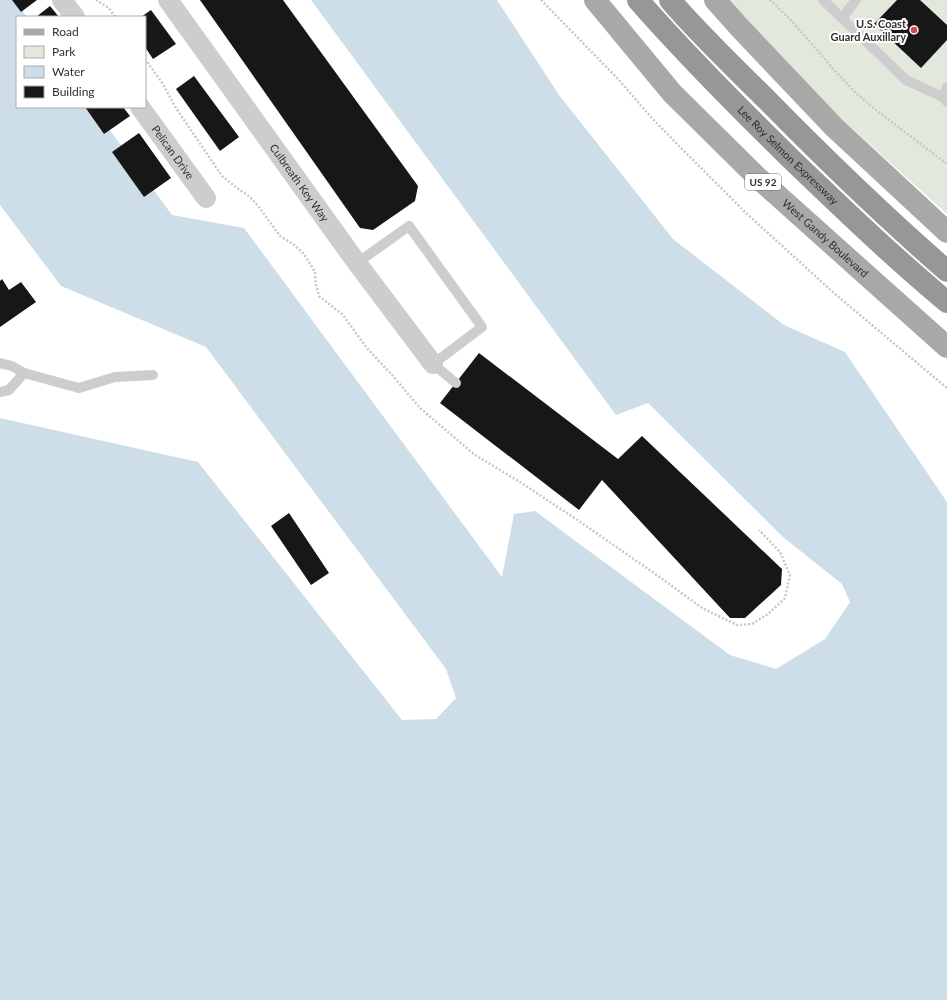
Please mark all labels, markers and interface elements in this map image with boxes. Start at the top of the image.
legend [16,16,146,108]
place label: U.S. Coast Guard Auxillary [831,17,907,43]
text: Road [52,24,79,39]
marker: U.S. Coast Guard Auxillary [909,25,919,35]
text: Park [52,44,76,59]
text: Water [52,64,85,79]
text: Building [52,84,95,99]
street label: Lee Roy Selmon Expressway [735,103,842,207]
street label: Pelican Drive [149,123,197,182]
street label: Culbreath Key Way [267,141,332,224]
road number: US 92 [745,174,781,190]
street label: West Gandy Boulevard [780,196,871,280]

